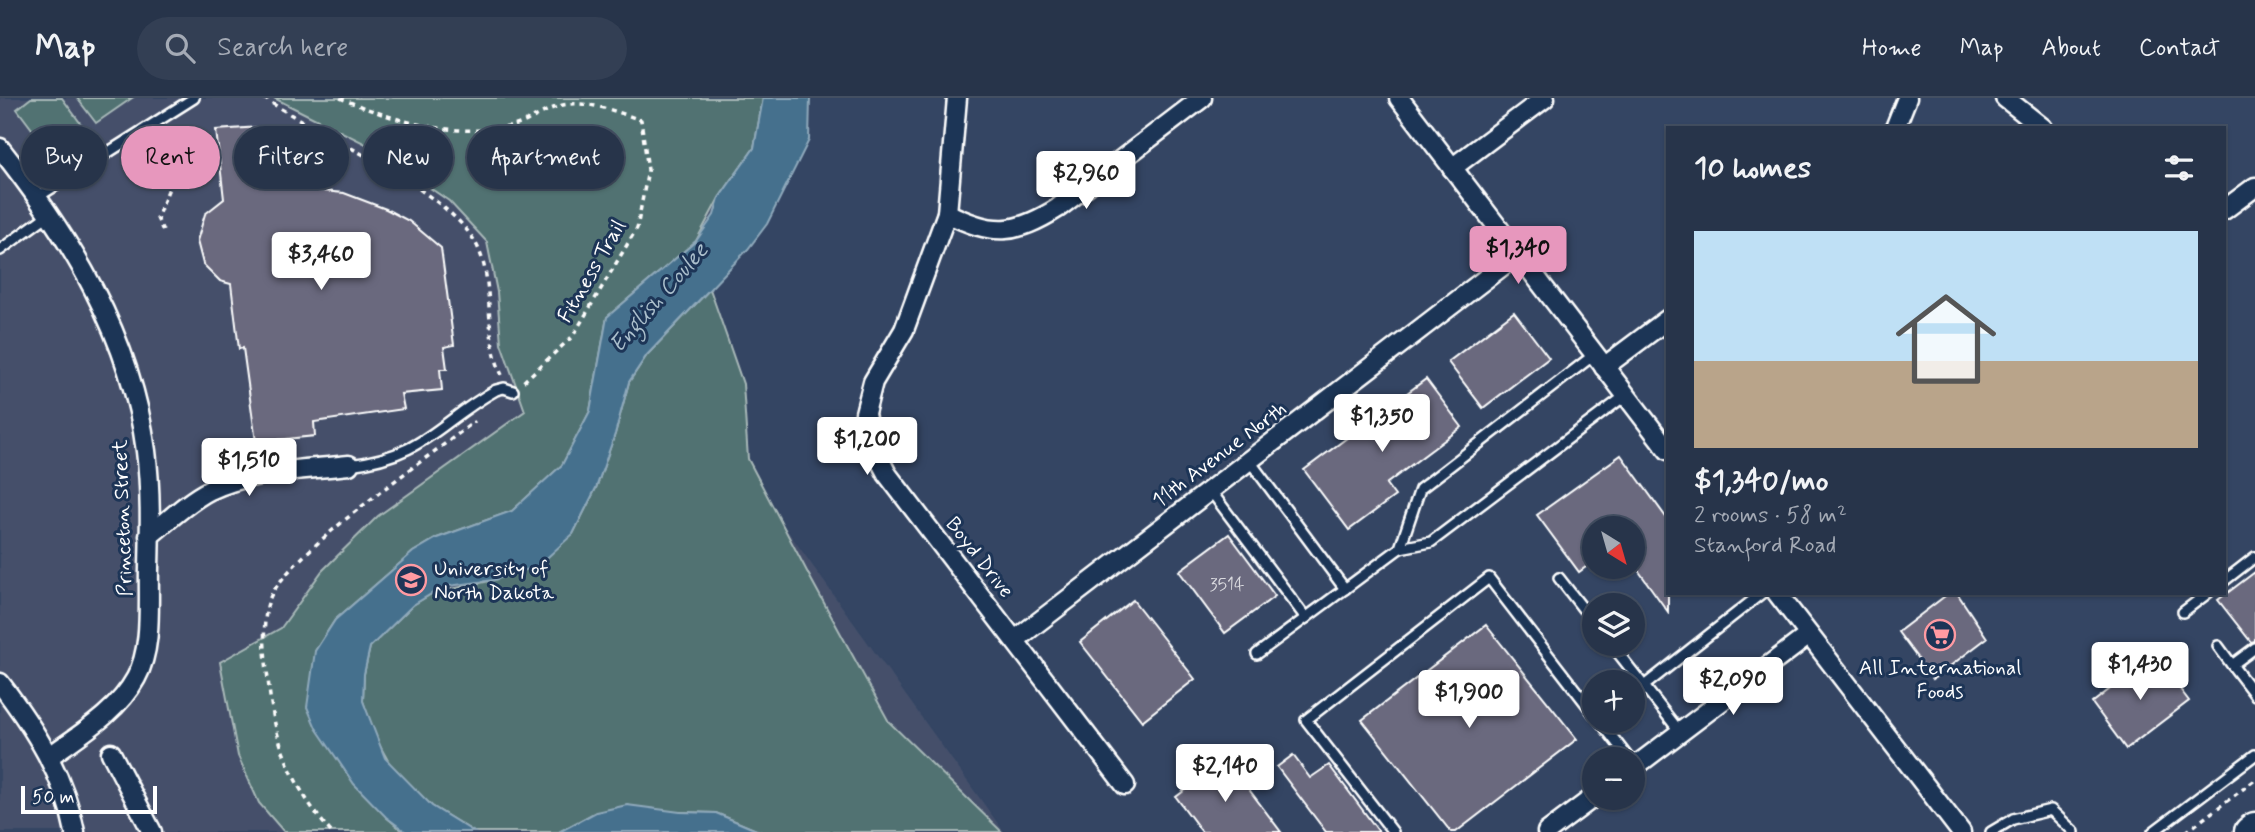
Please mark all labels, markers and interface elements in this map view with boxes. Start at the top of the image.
search box [137,17,627,80]
text: Map [35,26,95,70]
icon: search [161,29,199,67]
text: Search here [217,31,348,65]
text: Home [1862,33,1922,64]
text: Map [1960,33,2004,64]
text: About [2042,33,2101,64]
text: Contact [2139,33,2220,64]
chip: Buy [21,126,107,189]
chip: Rent [121,126,220,189]
chip: Filters [234,126,349,189]
chip: New [363,126,453,189]
chip: Apartment [467,126,624,189]
text: 10 homes [1694,149,1811,188]
icon: filters [2160,149,2198,187]
pin: $2,960 [1029,152,1143,211]
text: $2,960 [1052,159,1120,189]
street label: Fitness Trail [551,215,633,328]
pin: $1,340 [1461,226,1575,286]
pin: $3,460 [264,232,378,292]
text: $1,340 [1486,234,1550,264]
water label: English Coulee [603,237,718,361]
text: $3,460 [288,240,354,270]
icon: home [1883,276,2009,402]
pin: $1,350 [1325,394,1439,454]
street label: 11th Avenue North [1147,395,1293,515]
text: $1,350 [1350,402,1414,432]
pin: $1,200 [810,418,924,477]
text: $1,200 [833,425,901,455]
street label: Princeton Street [106,438,140,597]
pin: $1,510 [192,438,306,498]
text: $1,510 [218,446,280,476]
text: $1,340/mo [1694,462,1828,501]
text: 2 rooms · 58 m² [1694,501,1847,531]
street label: Boyd Drive [939,511,1020,604]
north arrow [1582,516,1645,579]
map controls [1582,516,1645,810]
text: Stanford Road [1694,531,1836,561]
place label: University of North Dakota [434,555,555,607]
school or university icon: University of North Dakota [394,563,428,597]
house number: 3514 [1209,573,1245,597]
button: layers [1582,593,1645,656]
supermarket icon: All International Foods [1923,618,1957,652]
pin: $1,430 [2083,642,2197,702]
text: $1,430 [2108,650,2173,680]
place label: All International Foods [1859,654,2021,706]
pin: $2,090 [1676,658,1790,717]
text: $2,090 [1699,665,1767,695]
pin: $1,900 [1412,670,1526,730]
button: + [1582,670,1645,733]
text: $1,900 [1434,678,1504,708]
pin: $2,140 [1168,744,1282,804]
button: − [1582,747,1645,810]
text: $2,140 [1192,752,1258,782]
scale bar [21,783,158,815]
text: 50 m [32,785,75,810]

